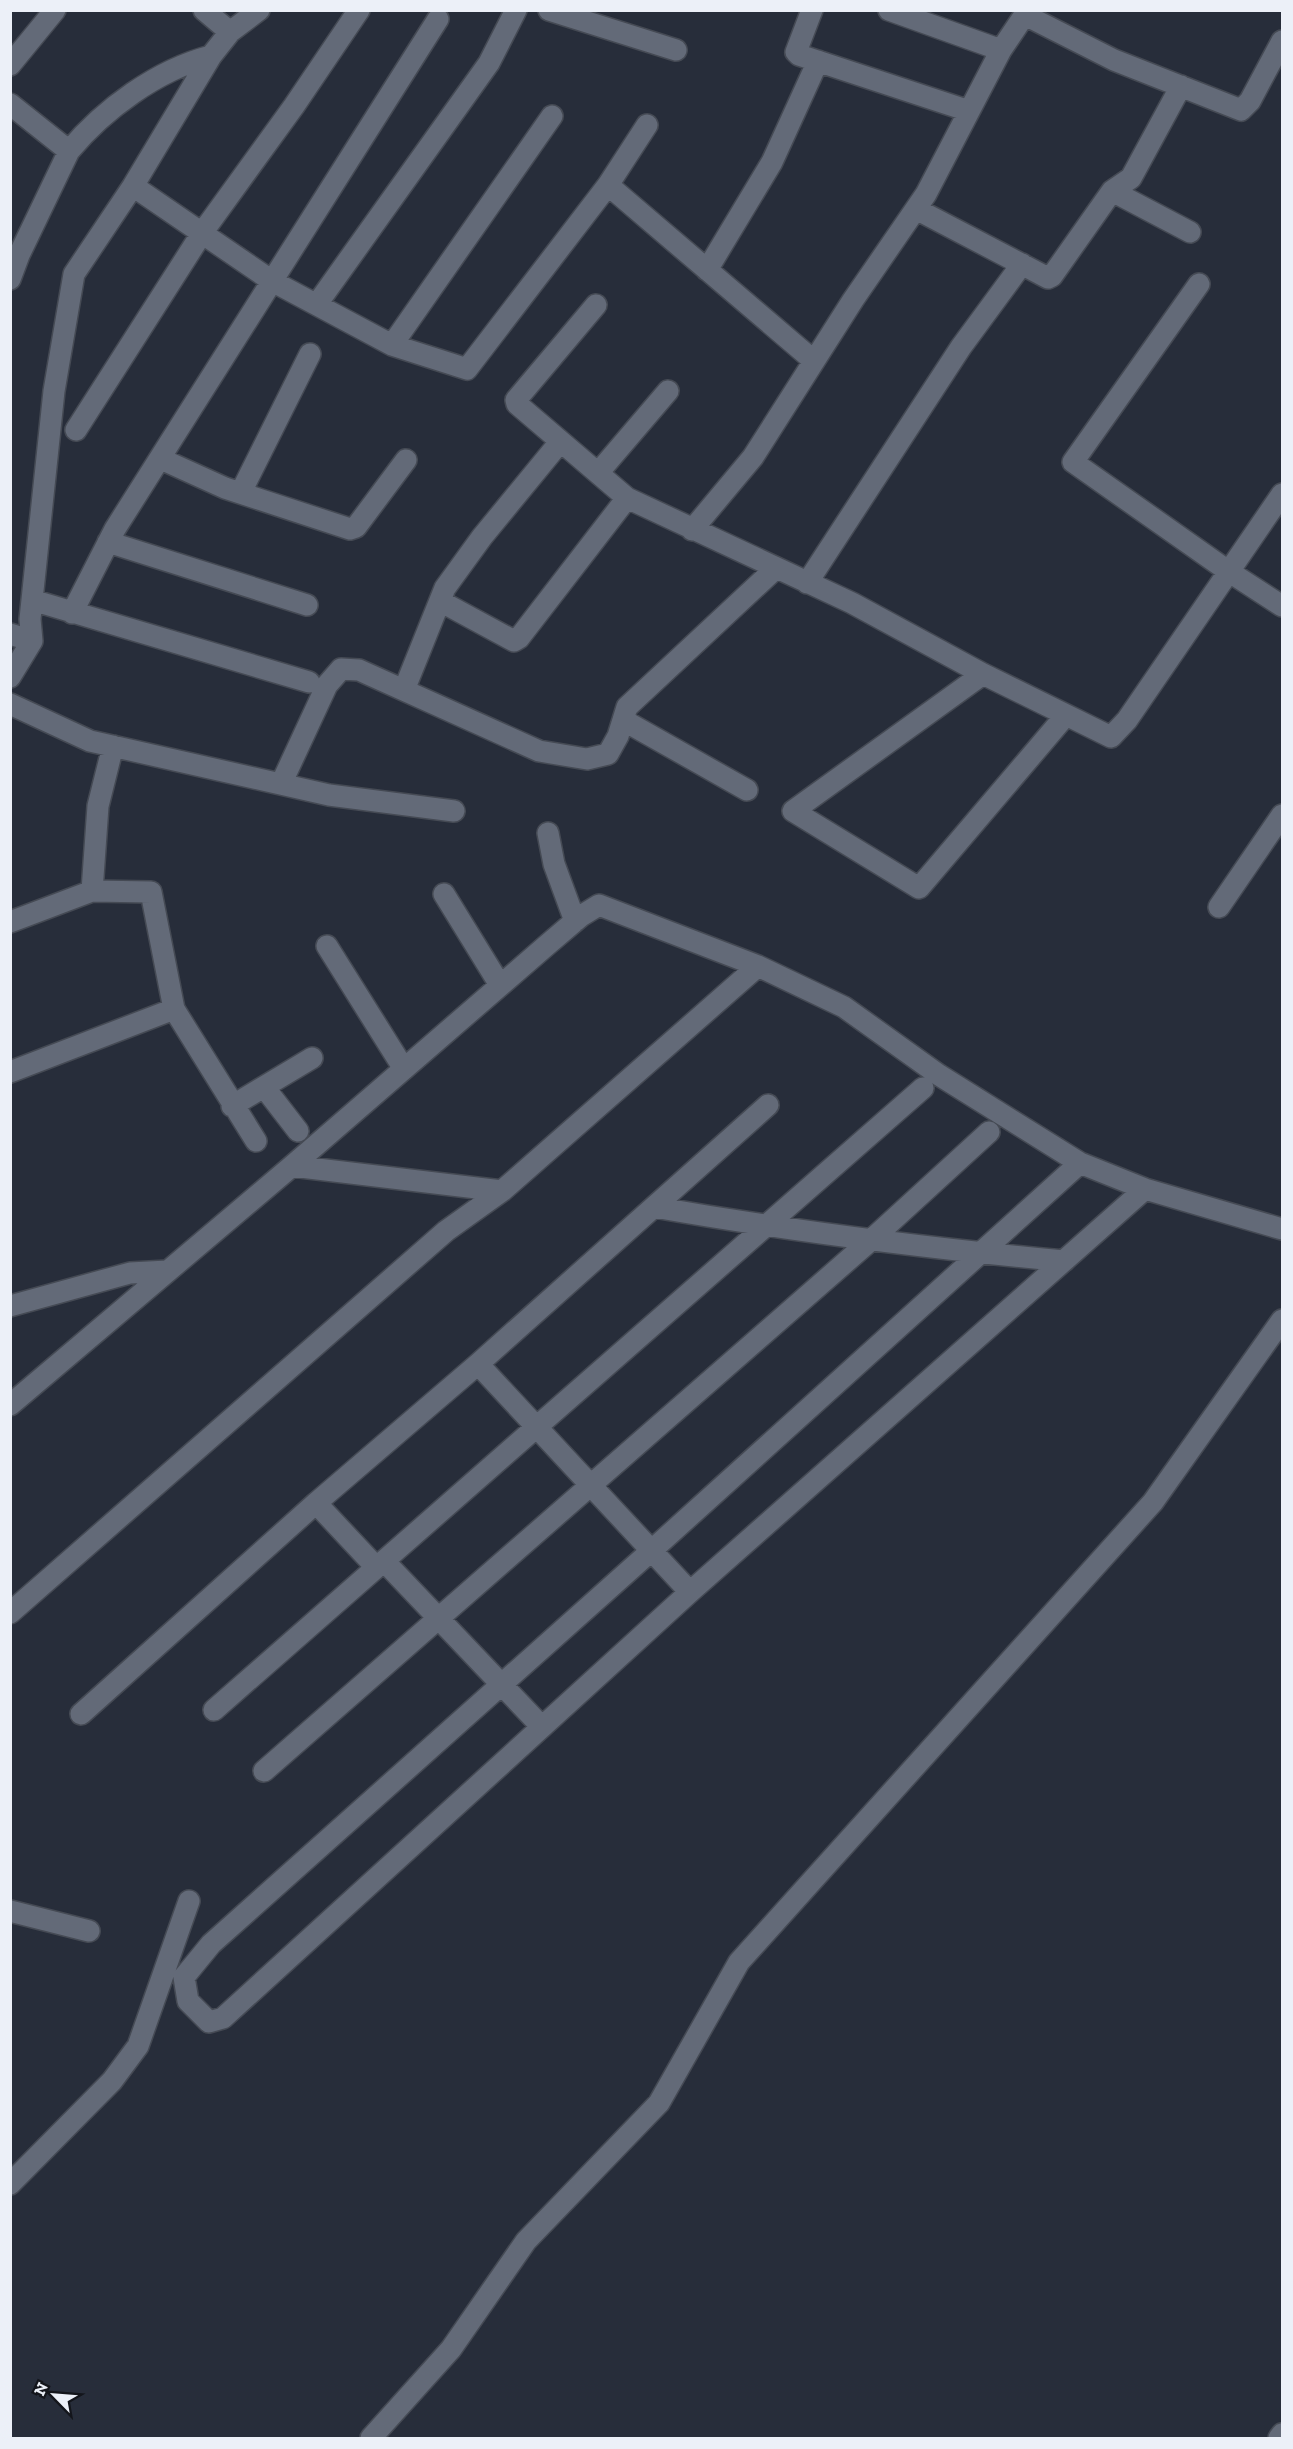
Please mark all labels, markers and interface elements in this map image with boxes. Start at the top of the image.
north arrow [24,2365,84,2425]
text: N [30,2379,52,2398]

